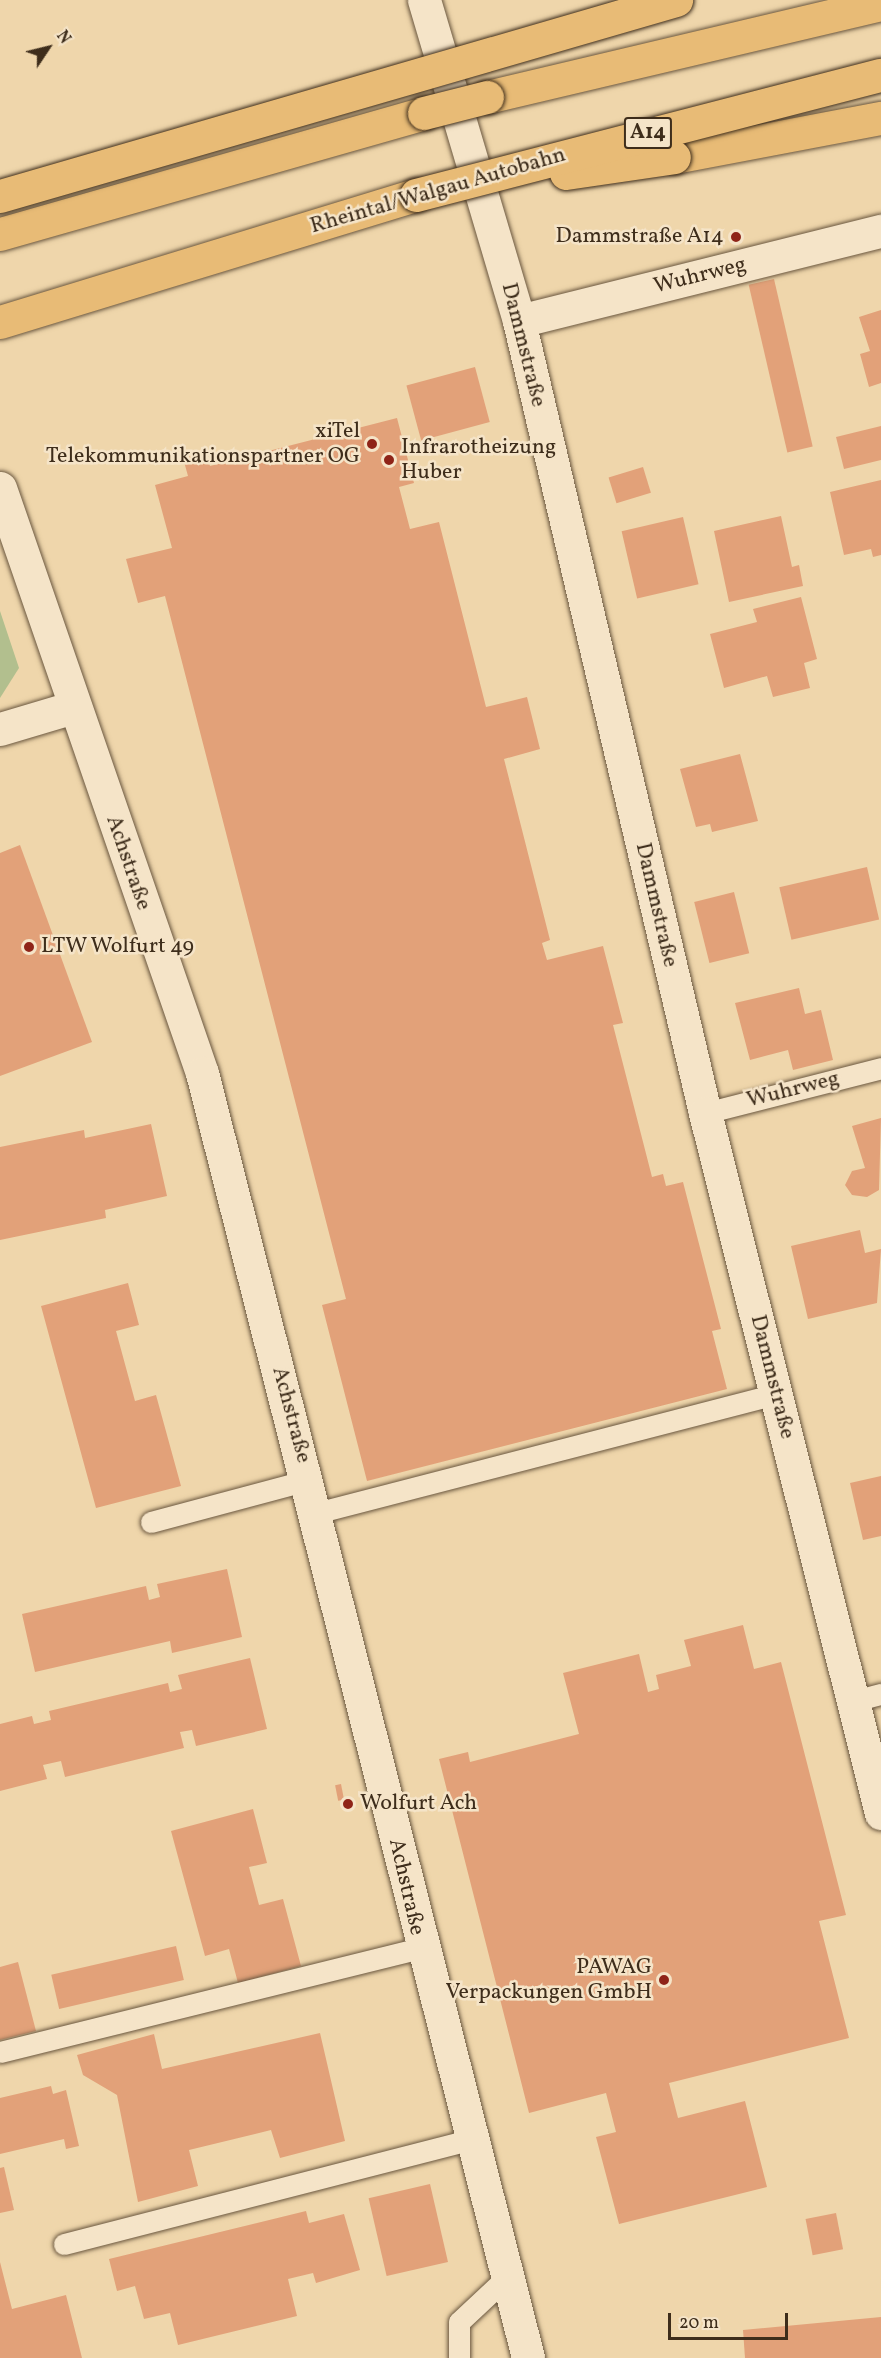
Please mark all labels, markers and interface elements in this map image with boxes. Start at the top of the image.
north arrow [18,18,78,78]
text: N [50,27,75,49]
road number: A14 [622,115,674,151]
street label: Rheintal/Walgau Autobahn [307,142,569,240]
place label: Dammstraße A14 [556,224,724,250]
marker: Dammstraße A14 [729,230,743,244]
street label: Wuhrweg [651,252,749,300]
street label: Dammstraße [495,280,551,410]
place label: xiTel Telekommunikationspartner OG [46,418,360,470]
place label: Infrarotheizung Huber [401,434,556,486]
marker: xiTel Telekommunikationspartner OG [365,437,379,451]
marker: Infrarotheizung Huber [382,453,396,467]
street label: Achstraße [100,812,156,914]
street label: Dammstraße [629,840,683,970]
place label: LTW Wolfurt 49 [41,934,195,960]
marker: LTW Wolfurt 49 [22,940,36,954]
street label: Wuhrweg [744,1066,842,1114]
street label: Dammstraße [744,1312,800,1442]
street label: Achstraße [266,1364,316,1466]
place label: Wolfurt Ach [360,1791,477,1817]
marker: Wolfurt Ach [341,1797,355,1811]
street label: Achstraße [382,1836,430,1938]
place label: PAWAG Verpackungen GmbH [446,1954,652,2006]
marker: PAWAG Verpackungen GmbH [657,1973,671,1987]
scale bar [671,2301,791,2339]
text: 20 m [679,2311,719,2336]

